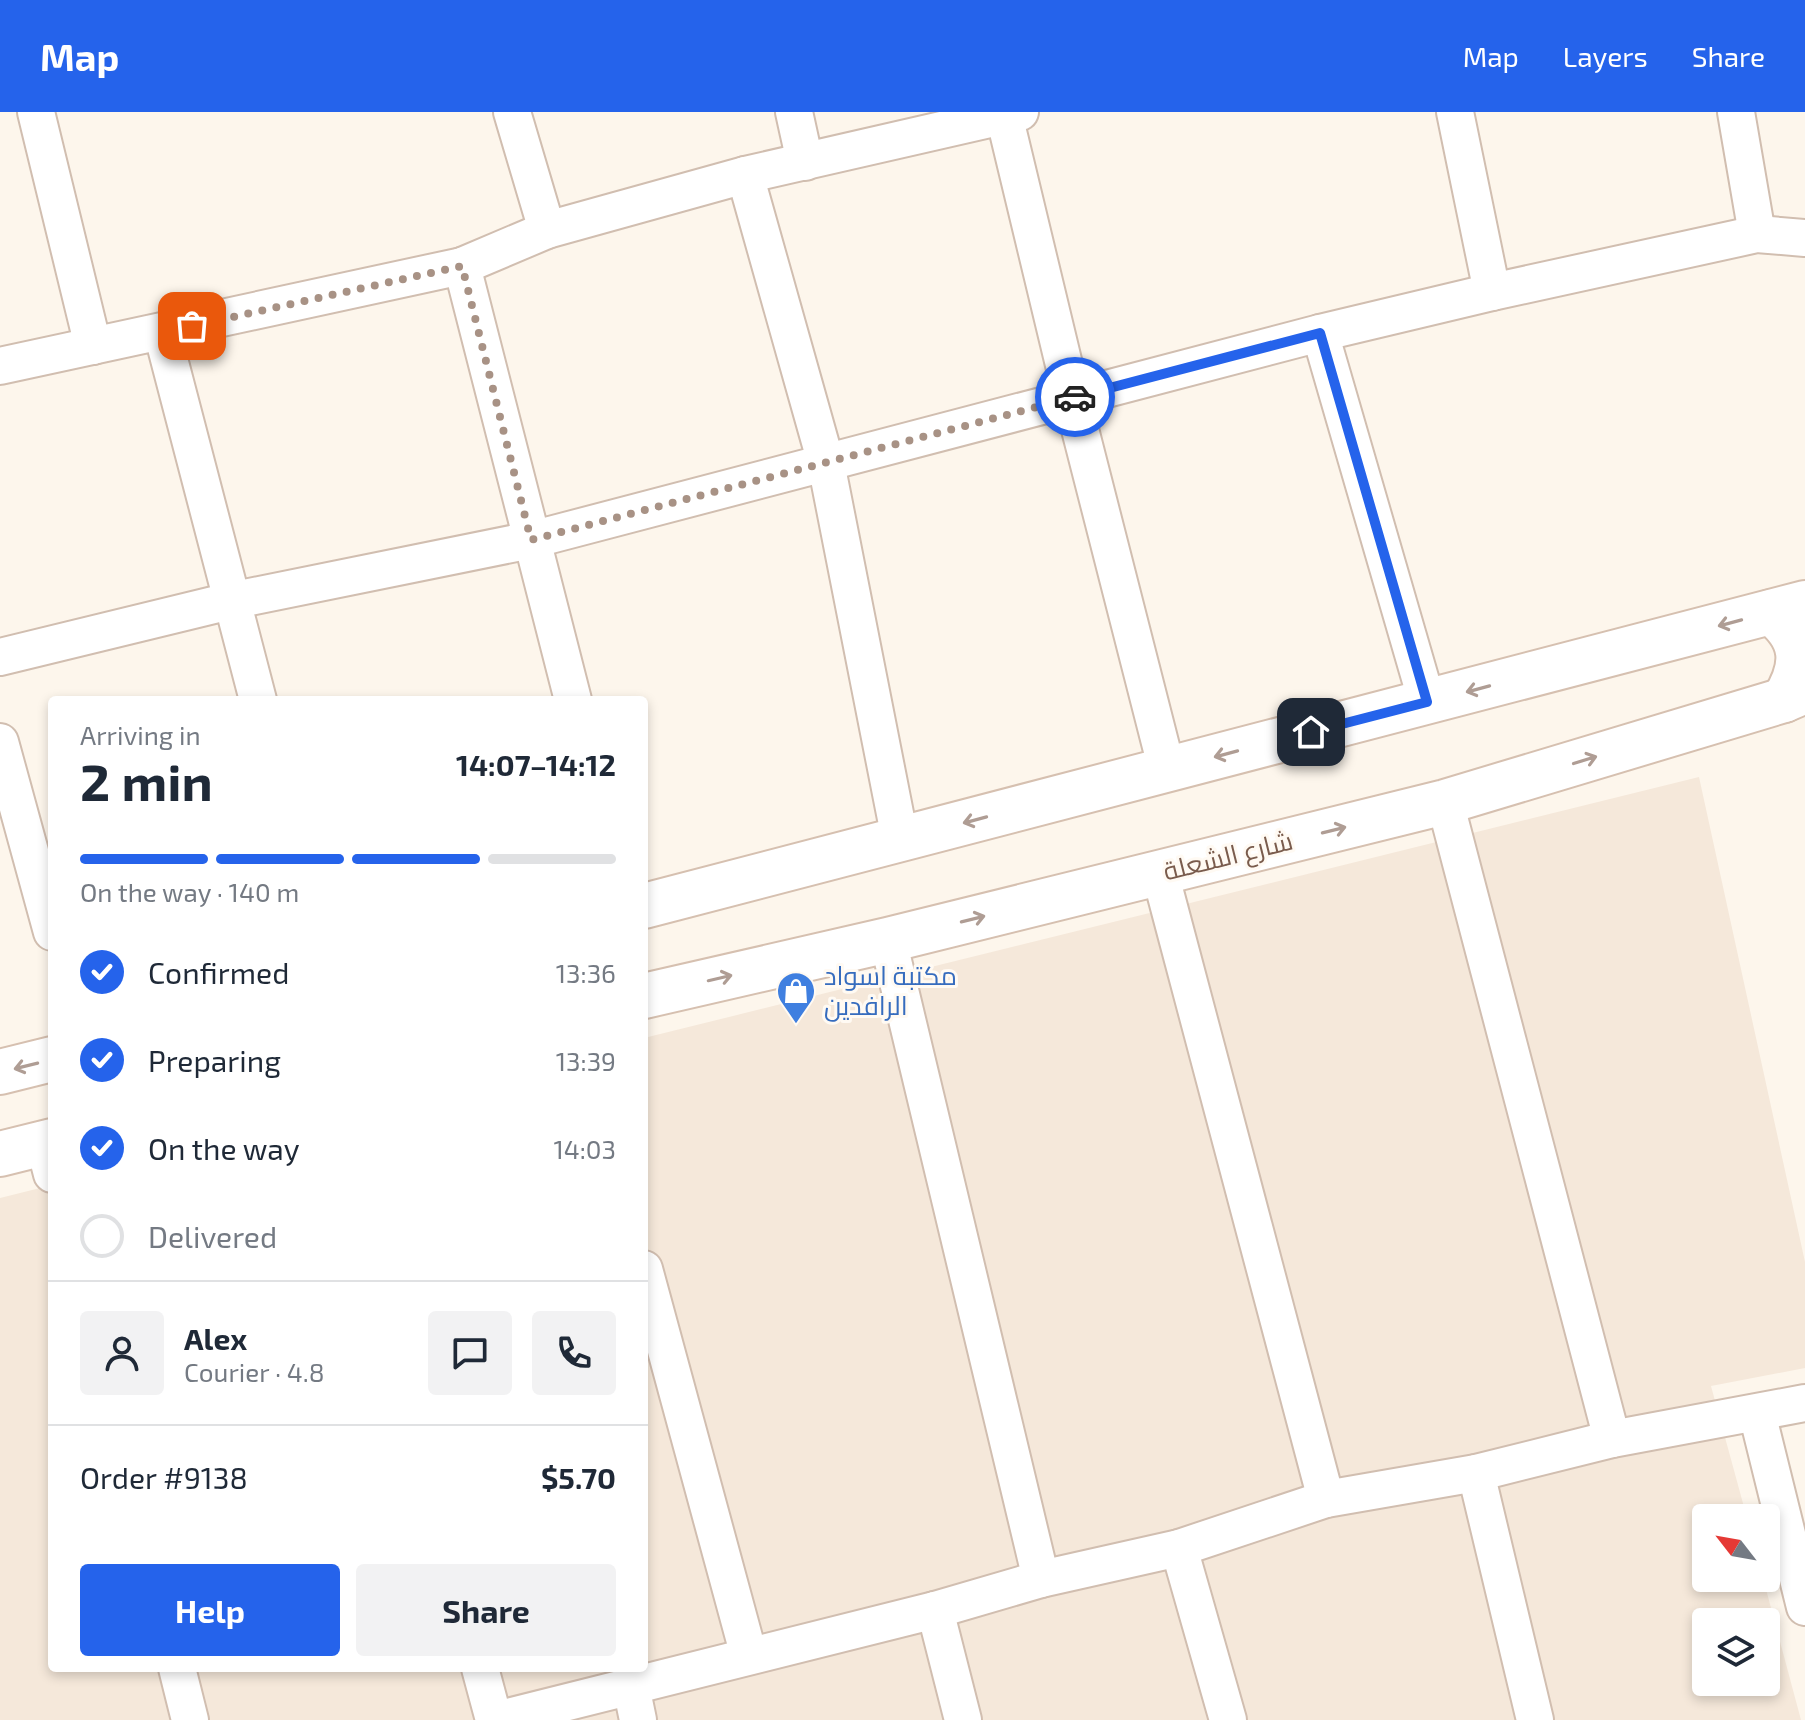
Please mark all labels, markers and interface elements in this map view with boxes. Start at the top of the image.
text: Map [40,33,119,79]
text: Map [1463,39,1519,73]
text: Layers [1563,39,1648,73]
text: Share [1692,39,1765,73]
pin [158,292,226,360]
icon: bag [170,304,214,348]
courier [1035,357,1115,437]
icon: car [1053,375,1097,419]
one-way arrow [1717,616,1743,631]
one-way arrow [1466,682,1491,697]
pin [1277,698,1345,766]
icon: home [1289,710,1333,754]
text: Arriving in [80,719,201,750]
text: 14:07–14:12 [456,746,616,782]
one-way arrow [1214,748,1240,763]
text: 2 min [80,749,213,811]
one-way arrow [1571,752,1597,767]
one-way arrow [962,813,988,828]
one-way arrow [1321,821,1347,836]
street label: شارع الشعلة [1160,824,1296,888]
text: On the way · 140 m [80,876,299,907]
one-way arrow [960,911,986,926]
icon: check [80,950,124,994]
text: Confirmed [148,954,289,990]
text: 13:36 [556,957,616,988]
place label: مكتبة اسواد الرافدين [824,959,957,1022]
one-way arrow [707,970,732,985]
shop icon: مكتبة اسواد الرافدين [775,970,817,1025]
icon: check [80,1038,124,1082]
text: Preparing [148,1042,281,1078]
text: 13:39 [556,1045,616,1076]
one-way arrow [14,1059,39,1074]
icon: check [80,1126,124,1170]
text: On the way [148,1130,300,1166]
text: 14:03 [553,1133,616,1164]
text: Delivered [148,1218,277,1254]
button: person [80,1311,164,1395]
button: chat [428,1311,512,1395]
button: phone [532,1311,616,1395]
text: Alex [184,1320,247,1356]
text: Courier · 4.8 [184,1356,325,1387]
text: Order #9138 [80,1459,248,1495]
text: $5.70 [541,1459,616,1495]
north arrow [1692,1504,1780,1592]
map controls [1692,1504,1780,1696]
button: Help [80,1564,340,1656]
button: Share [356,1564,616,1656]
button: layers [1692,1608,1780,1696]

